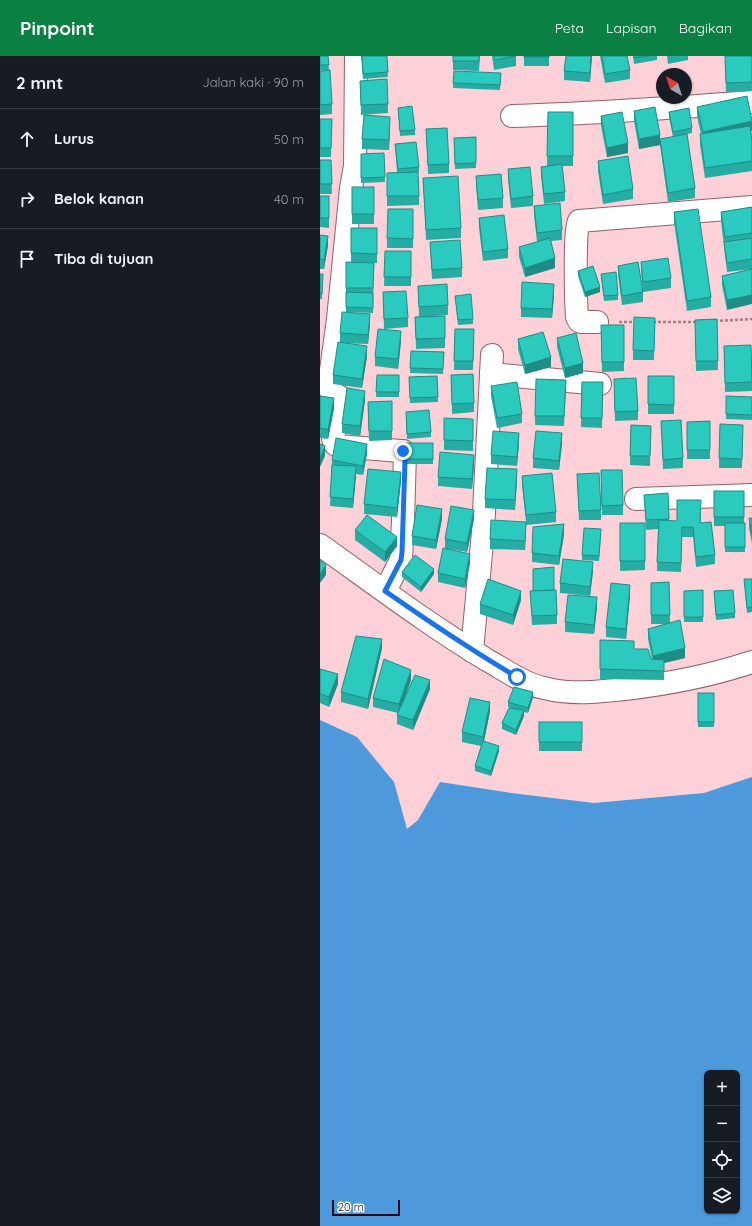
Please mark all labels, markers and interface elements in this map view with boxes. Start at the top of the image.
text: Pinpoint [20,16,95,40]
text: Peta [555,19,584,37]
text: Lapisan [606,19,657,37]
text: Bagikan [679,19,732,37]
north arrow [656,68,692,104]
text: 2 mnt [16,72,63,93]
text: Jalan kaki · 90 m [202,74,304,90]
icon: ahead [16,128,38,150]
text: Lurus [54,129,94,148]
text: 50 m [274,131,304,147]
icon: right [16,188,38,210]
text: Belok kanan [54,189,144,208]
text: 40 m [274,191,304,207]
icon: arrive [16,248,38,270]
text: Tiba di tujuan [54,249,153,268]
route end [394,442,412,460]
route start [508,668,526,686]
map controls [704,1070,740,1214]
button: + [704,1070,740,1106]
button: − [704,1106,740,1142]
button: locate [704,1142,740,1178]
button: layers [704,1178,740,1214]
scale bar [332,1198,400,1217]
text: 20 m [338,1200,364,1214]

